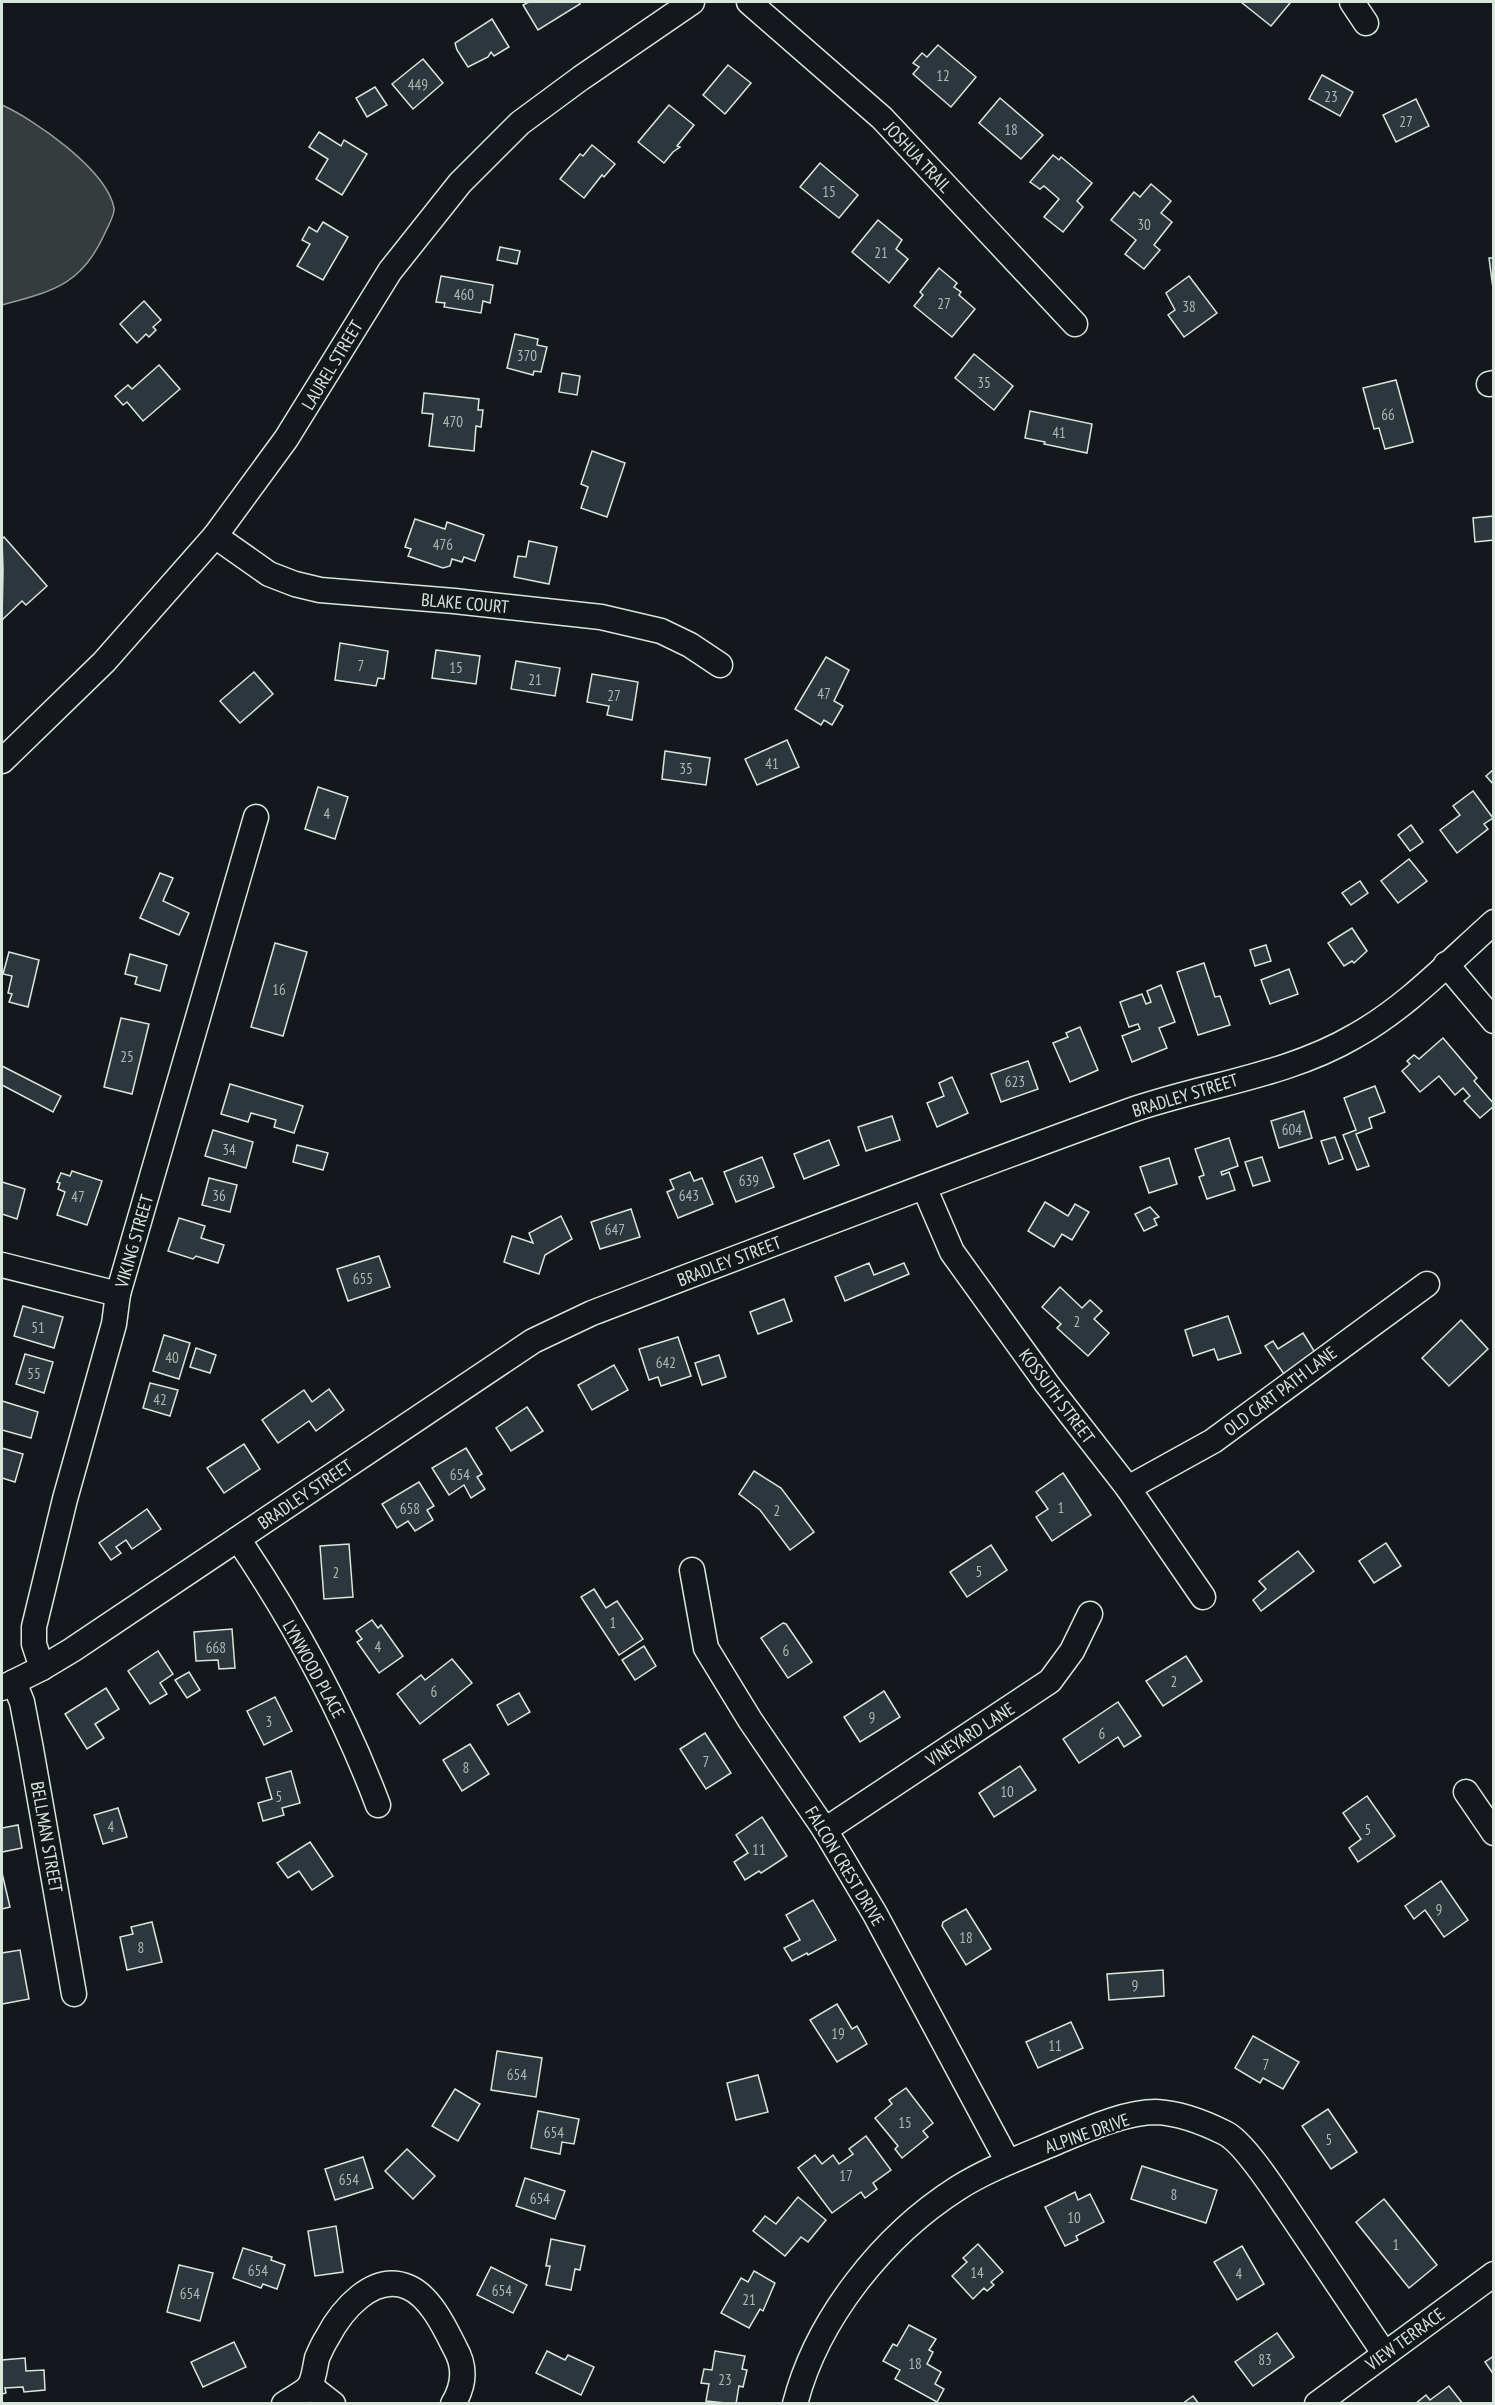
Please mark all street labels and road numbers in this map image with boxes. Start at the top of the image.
street label: JOSHUA TRAIL [879,116,957,198]
street label: LAUREL STREET [296,316,368,414]
street label: BLAKE COURT [420,588,510,618]
street label: BRADLEY STREET [1129,1068,1241,1122]
street label: VIKING STREET [109,1192,158,1291]
street label: BRADLEY STREET [674,1231,784,1291]
street label: OLD CART PATH LANE [1219,1341,1341,1441]
street label: KOSSUTH STREET [1014,1344,1100,1448]
street label: BRADLEY STREET [253,1454,357,1534]
street label: LYNWOOD PLACE [278,1616,350,1722]
street label: VINEYARD LANE [921,1697,1019,1772]
street label: BELLMAN STREET [26,1780,68,1894]
street label: FALCON CREST DRIVE [800,1802,890,1930]
street label: ALPINE DRIVE [1042,2108,1132,2158]
street label: VIEW TERRACE [1360,2303,1449,2376]

